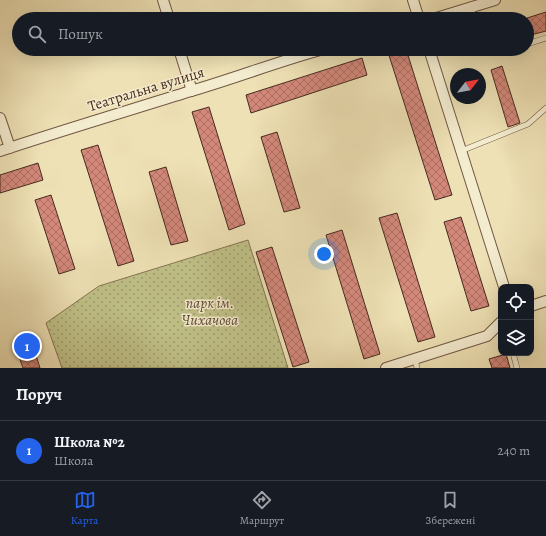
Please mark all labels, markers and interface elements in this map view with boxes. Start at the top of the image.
search box [12,12,534,56]
icon: search [26,23,48,45]
text: Пошук [58,24,103,44]
street label: Театральна вулиця [85,62,207,116]
north arrow [450,68,486,104]
your location [314,244,334,264]
map controls [498,284,534,356]
button: locate [498,284,534,320]
park label: парк ім. Чихачова [182,293,238,330]
button: layers [498,320,534,356]
pin: 1 [14,331,40,361]
text: Поруч [16,383,62,406]
text: Школа №2 [54,432,125,452]
text: 1 [27,442,31,459]
text: 240 m [498,442,530,459]
text: Школа [54,452,93,469]
tab: Карта [71,489,98,528]
tab: Маршрут [240,489,284,528]
tab: Збережені [426,489,475,528]

